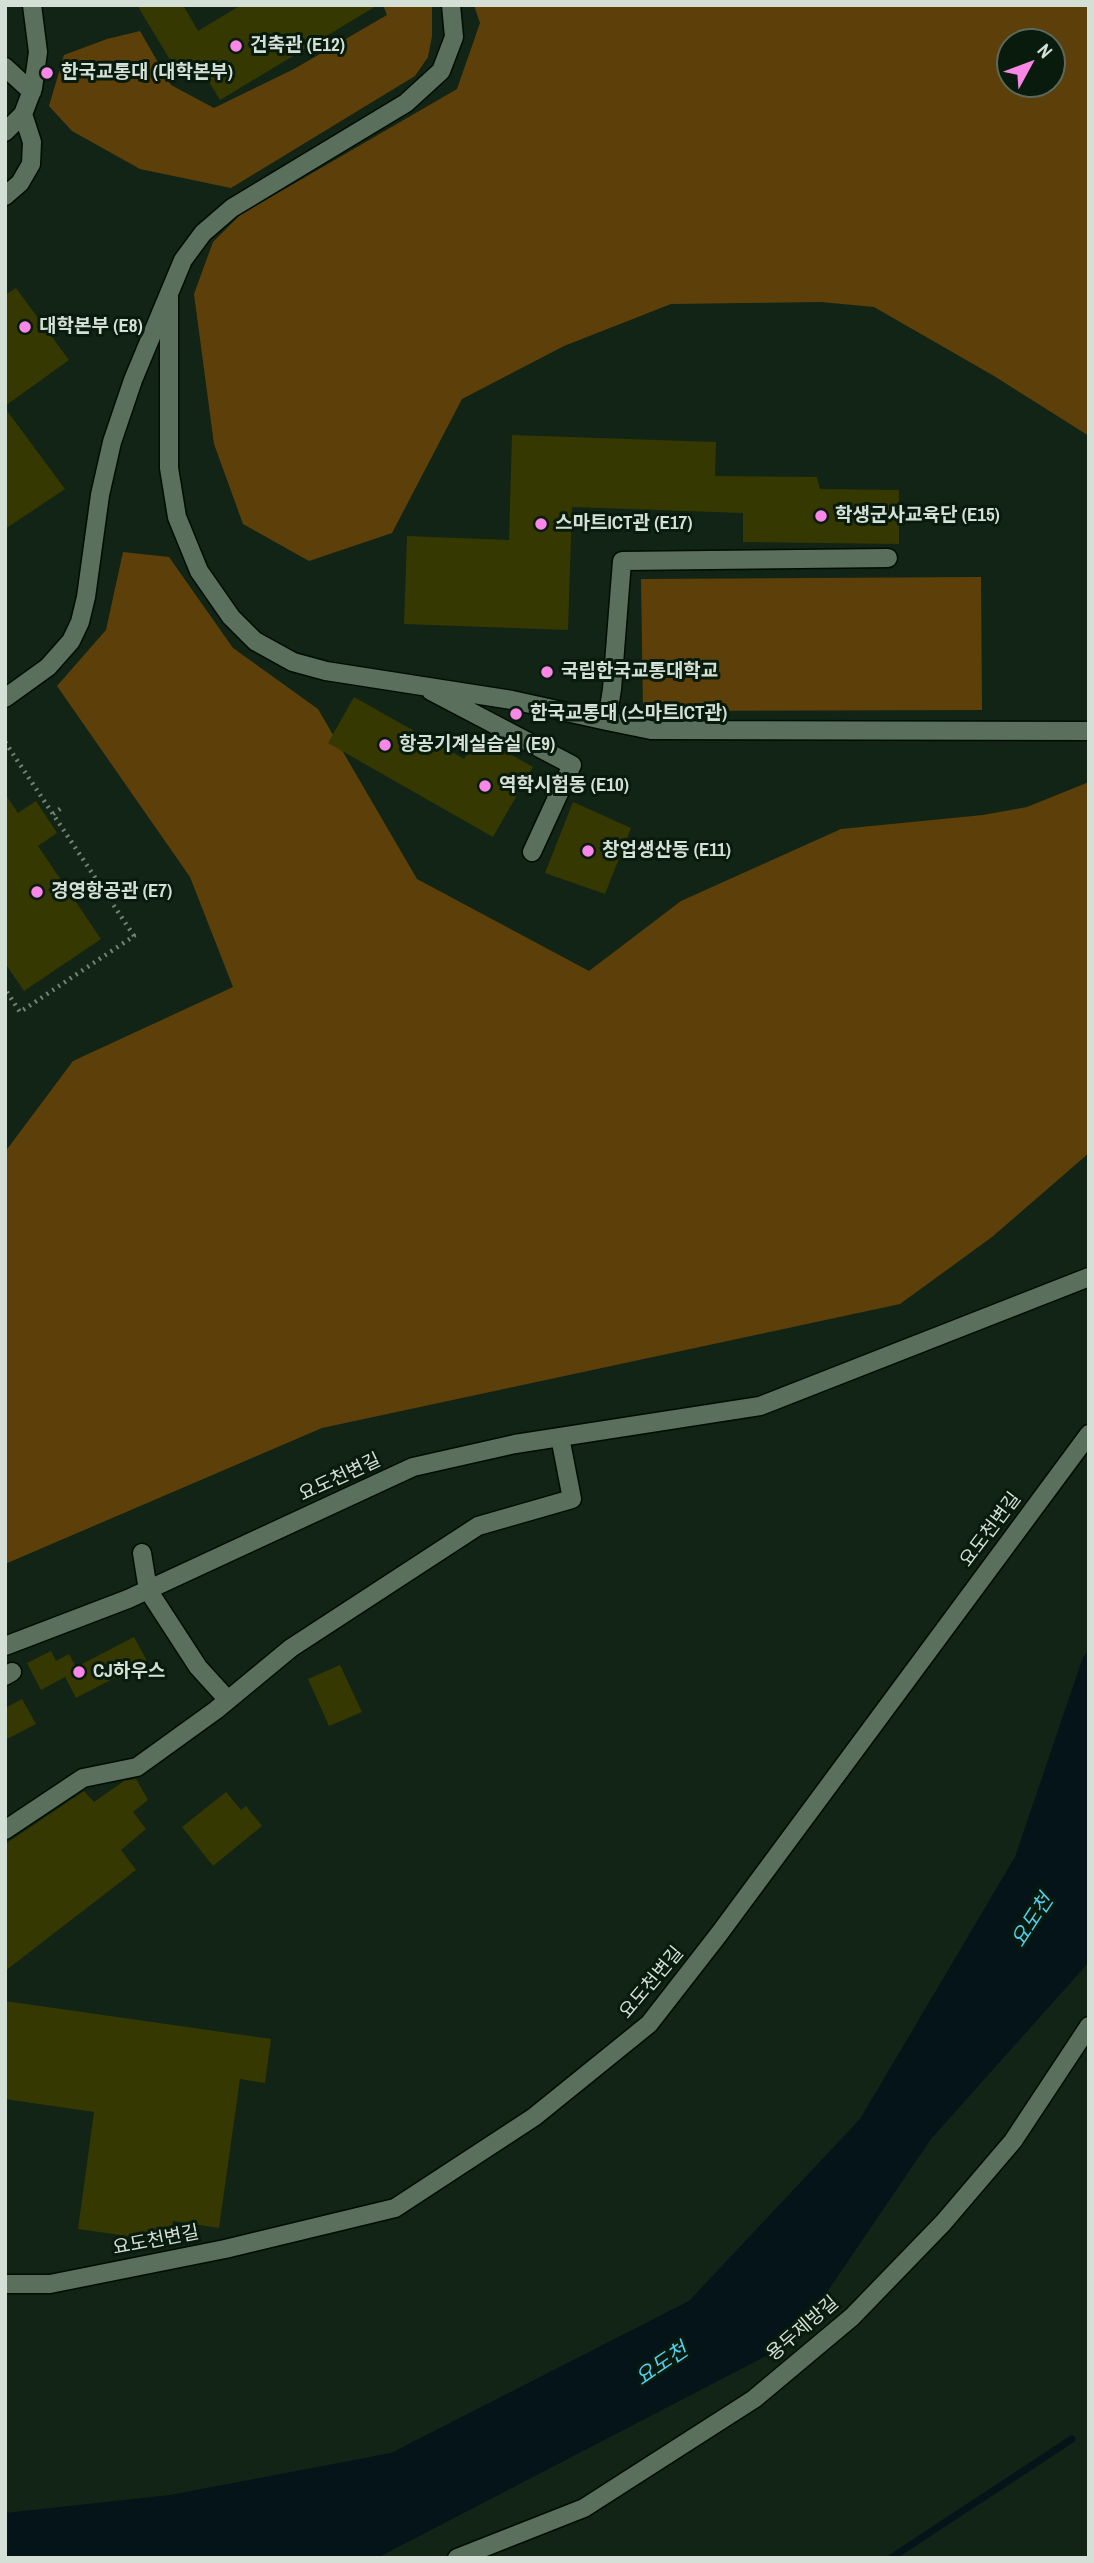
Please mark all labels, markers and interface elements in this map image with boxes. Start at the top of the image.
north arrow [996,28,1066,98]
place label: 건축관 (E12) [250,35,345,57]
marker: 건축관 (E12) [228,38,244,54]
text: N [1032,38,1059,63]
place label: 한국교통대 (대학본부) [61,62,233,84]
marker: 한국교통대 (대학본부) [39,65,55,81]
place label: 대학본부 (E8) [39,316,143,338]
marker: 대학본부 (E8) [17,319,33,335]
place label: 학생군사교육단 (E15) [835,505,1000,527]
marker: 학생군사교육단 (E15) [813,508,829,524]
place label: 스마트ICT관 (E17) [555,513,692,535]
marker: 스마트ICT관 (E17) [533,516,549,532]
place label: 국립한국교통대학교 [561,661,718,683]
marker: 국립한국교통대학교 [539,664,555,680]
place label: 한국교통대 (스마트ICT관) [530,703,727,725]
marker: 한국교통대 (스마트ICT관) [508,706,524,722]
place label: 항공기계실습실 (E9) [399,734,555,756]
marker: 항공기계실습실 (E9) [377,737,393,753]
place label: 역학시험동 (E10) [499,775,629,797]
marker: 역학시험동 (E10) [477,778,493,794]
place label: 창업생산동 (E11) [602,840,731,862]
marker: 창업생산동 (E11) [580,843,596,859]
place label: 경영항공관 (E7) [51,881,172,903]
marker: 경영항공관 (E7) [29,884,45,900]
street label: 요도천변길 [296,1449,384,1507]
street label: 요도천변길 [956,1488,1026,1572]
place label: CJ하우스 [93,1661,165,1683]
marker: CJ하우스 [71,1664,87,1680]
water label: 요도천 [1007,1890,1059,1952]
street label: 요도천변길 [615,1942,689,2024]
street label: 요도천변길 [111,2221,201,2261]
street label: 용두제방길 [763,2292,843,2366]
water label: 요도천 [631,2338,693,2392]

